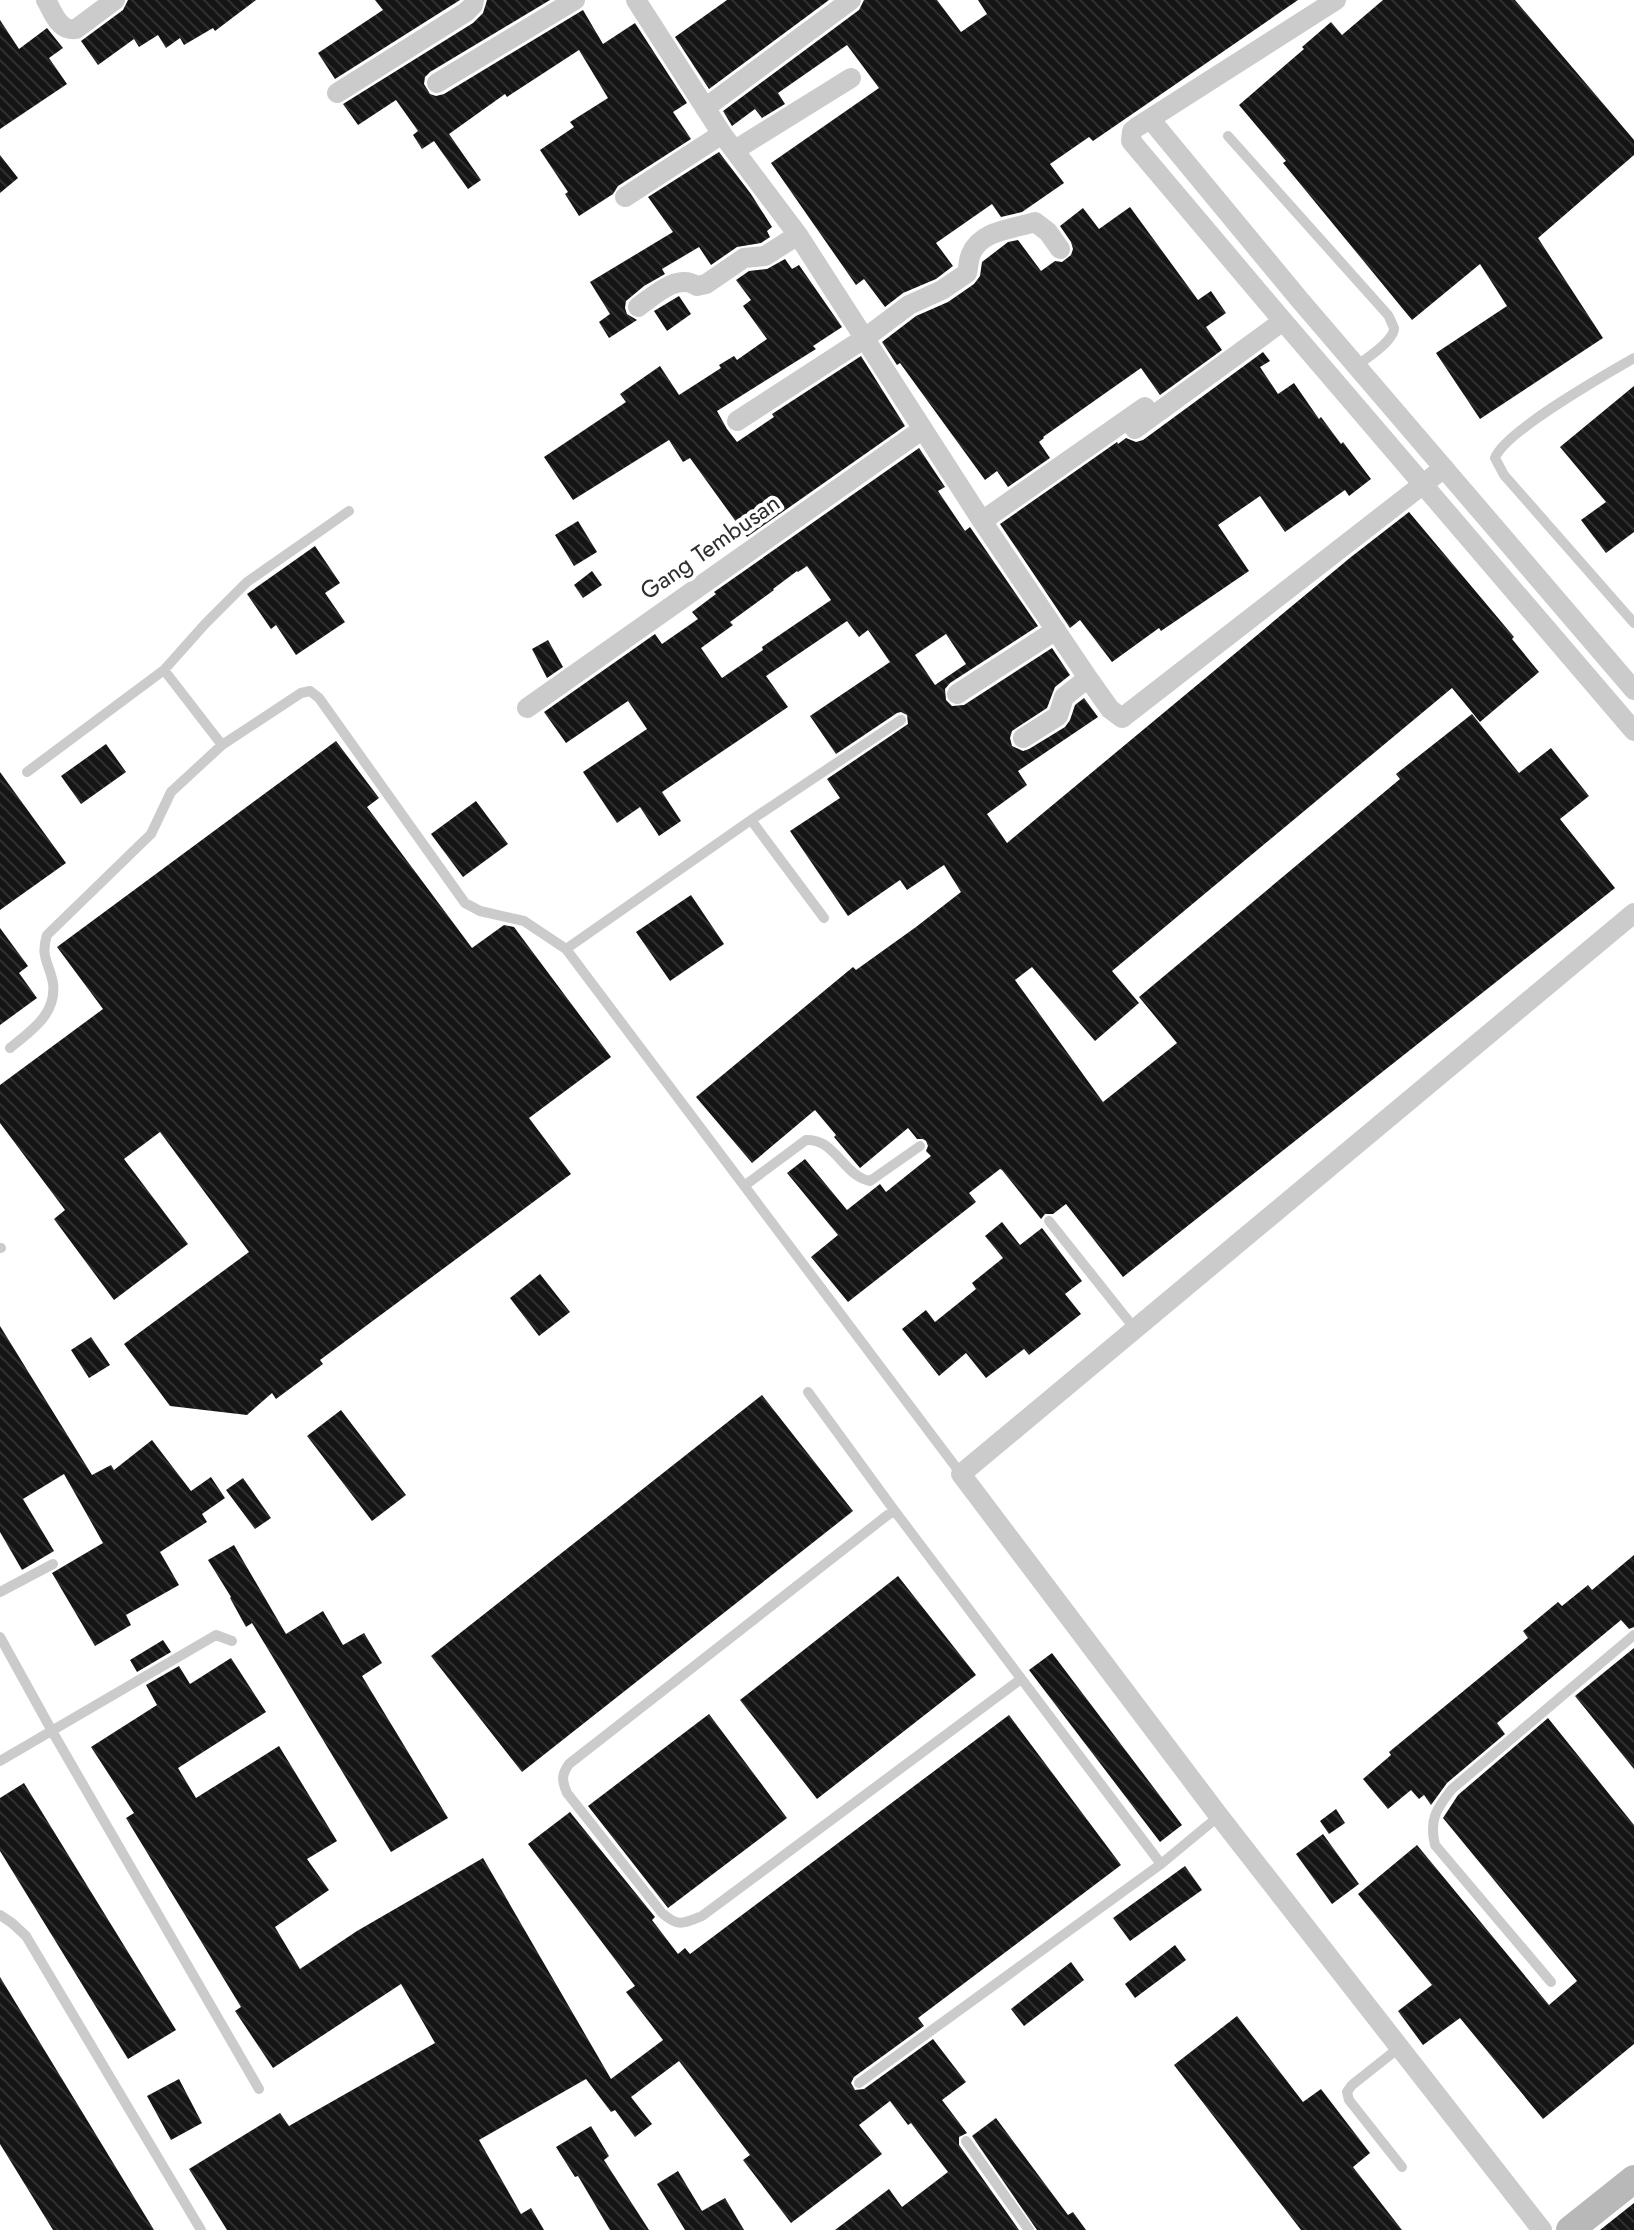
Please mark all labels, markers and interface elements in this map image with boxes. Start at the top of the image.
street label: Gang Tembusan [633,485,787,608]

